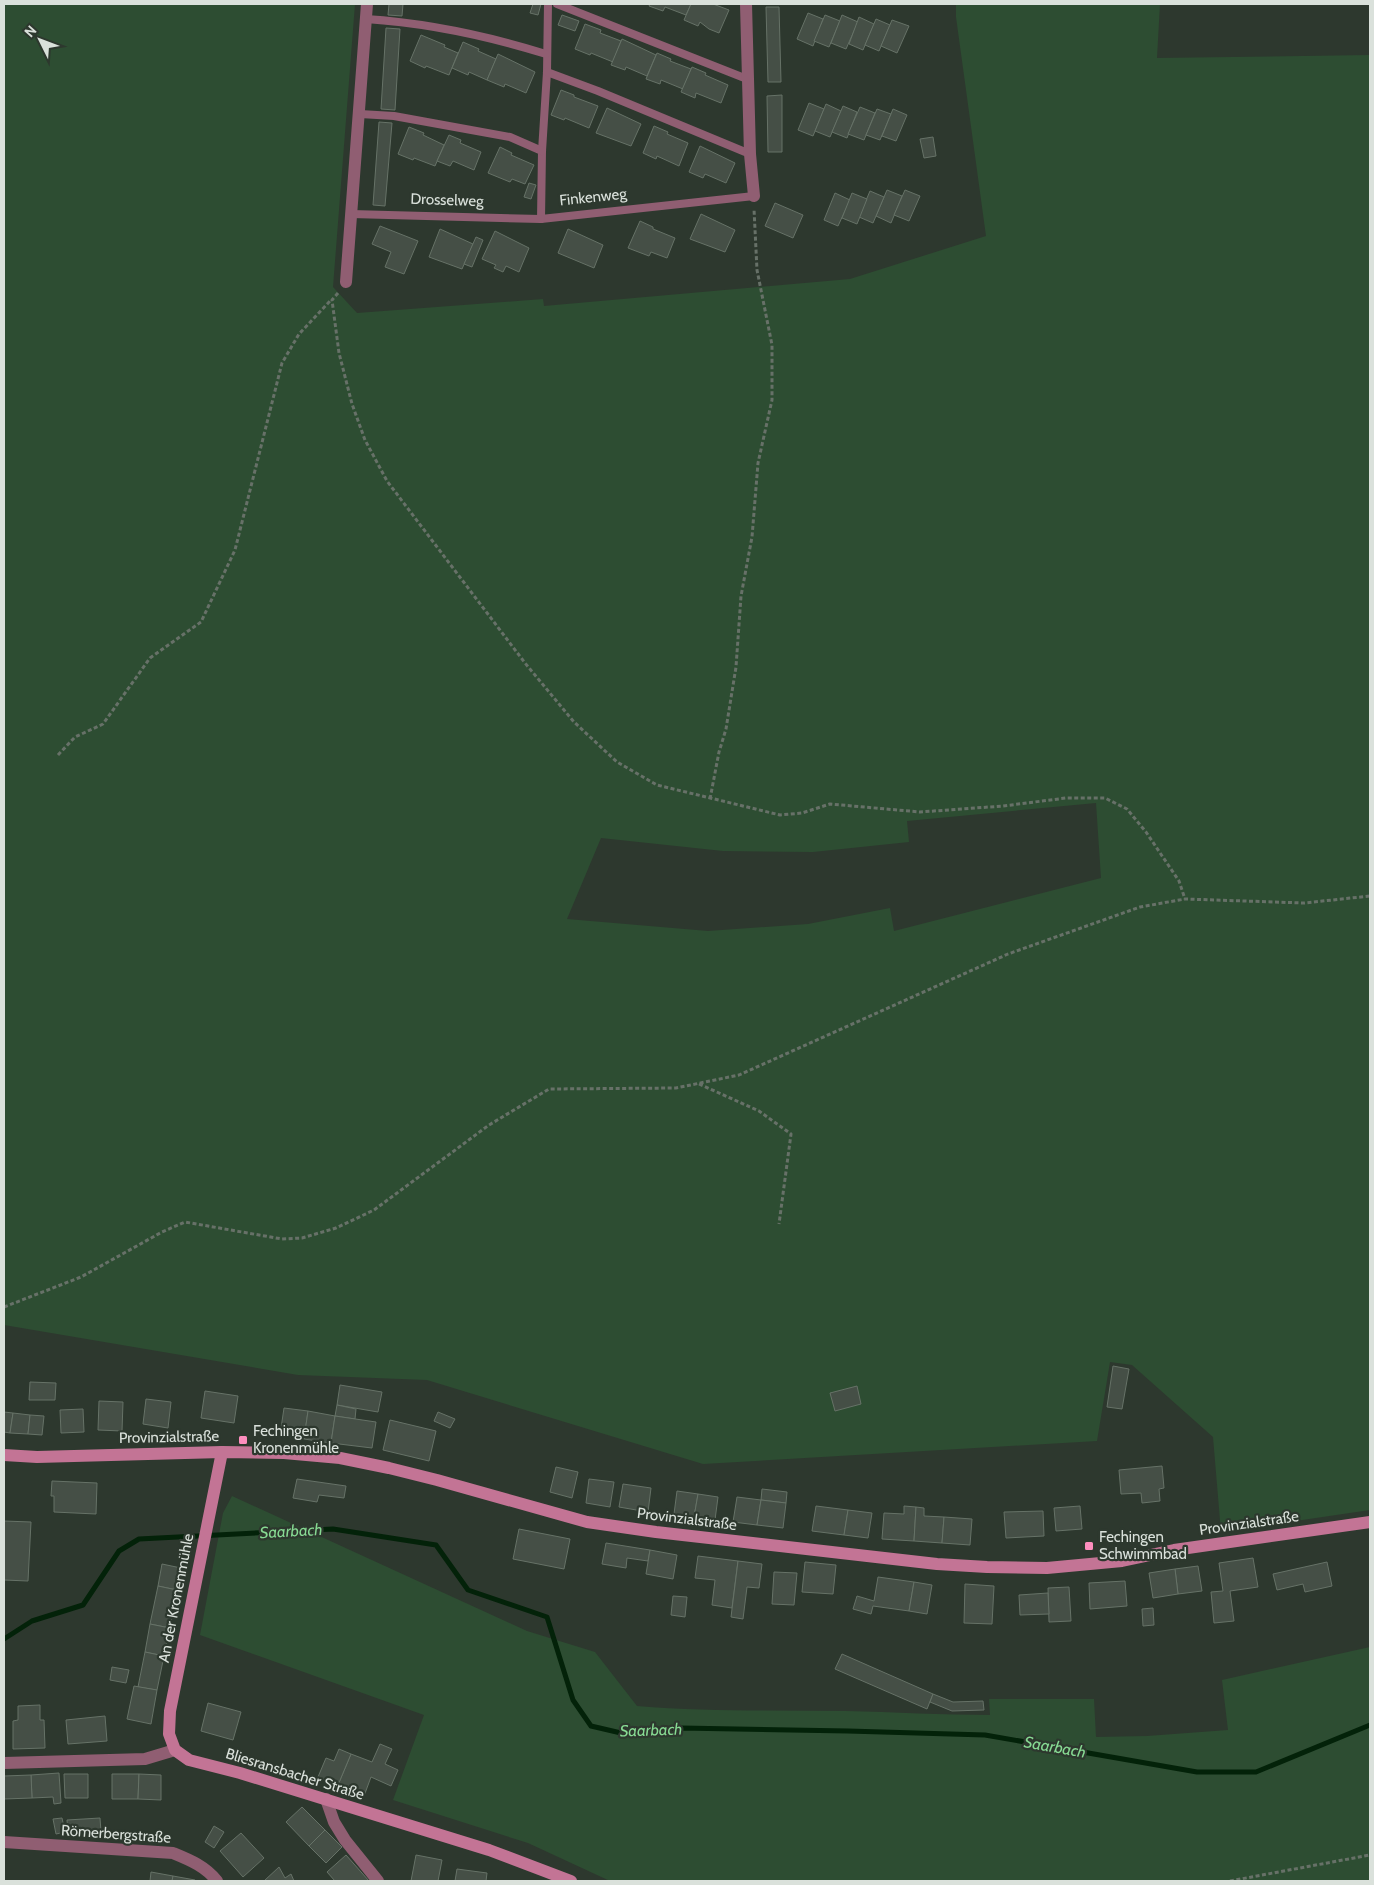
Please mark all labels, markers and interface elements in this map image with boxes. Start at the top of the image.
north arrow [15,15,65,65]
text: N [20,22,40,41]
street label: Finkenweg [558,184,628,209]
street label: Drosselweg [410,190,484,210]
place label: Fechingen Kronenmühle [253,1422,339,1457]
street label: Provinzialstraße [119,1427,220,1447]
marker: Fechingen Kronenmühle [237,1434,249,1446]
street label: Provinzialstraße [636,1504,738,1534]
street label: Provinzialstraße [1198,1507,1300,1539]
water label: Saarbach [259,1520,323,1542]
place label: Fechingen Schwimmbad [1099,1528,1187,1563]
street label: An der Kronenmühle [155,1532,197,1664]
marker: Fechingen Schwimmbad [1083,1540,1095,1552]
water label: Saarbach [619,1719,683,1741]
water label: Saarbach [1023,1732,1087,1762]
street label: Bliesransbacher Straße [224,1744,367,1804]
street label: Römerbergstraße [60,1821,172,1847]

